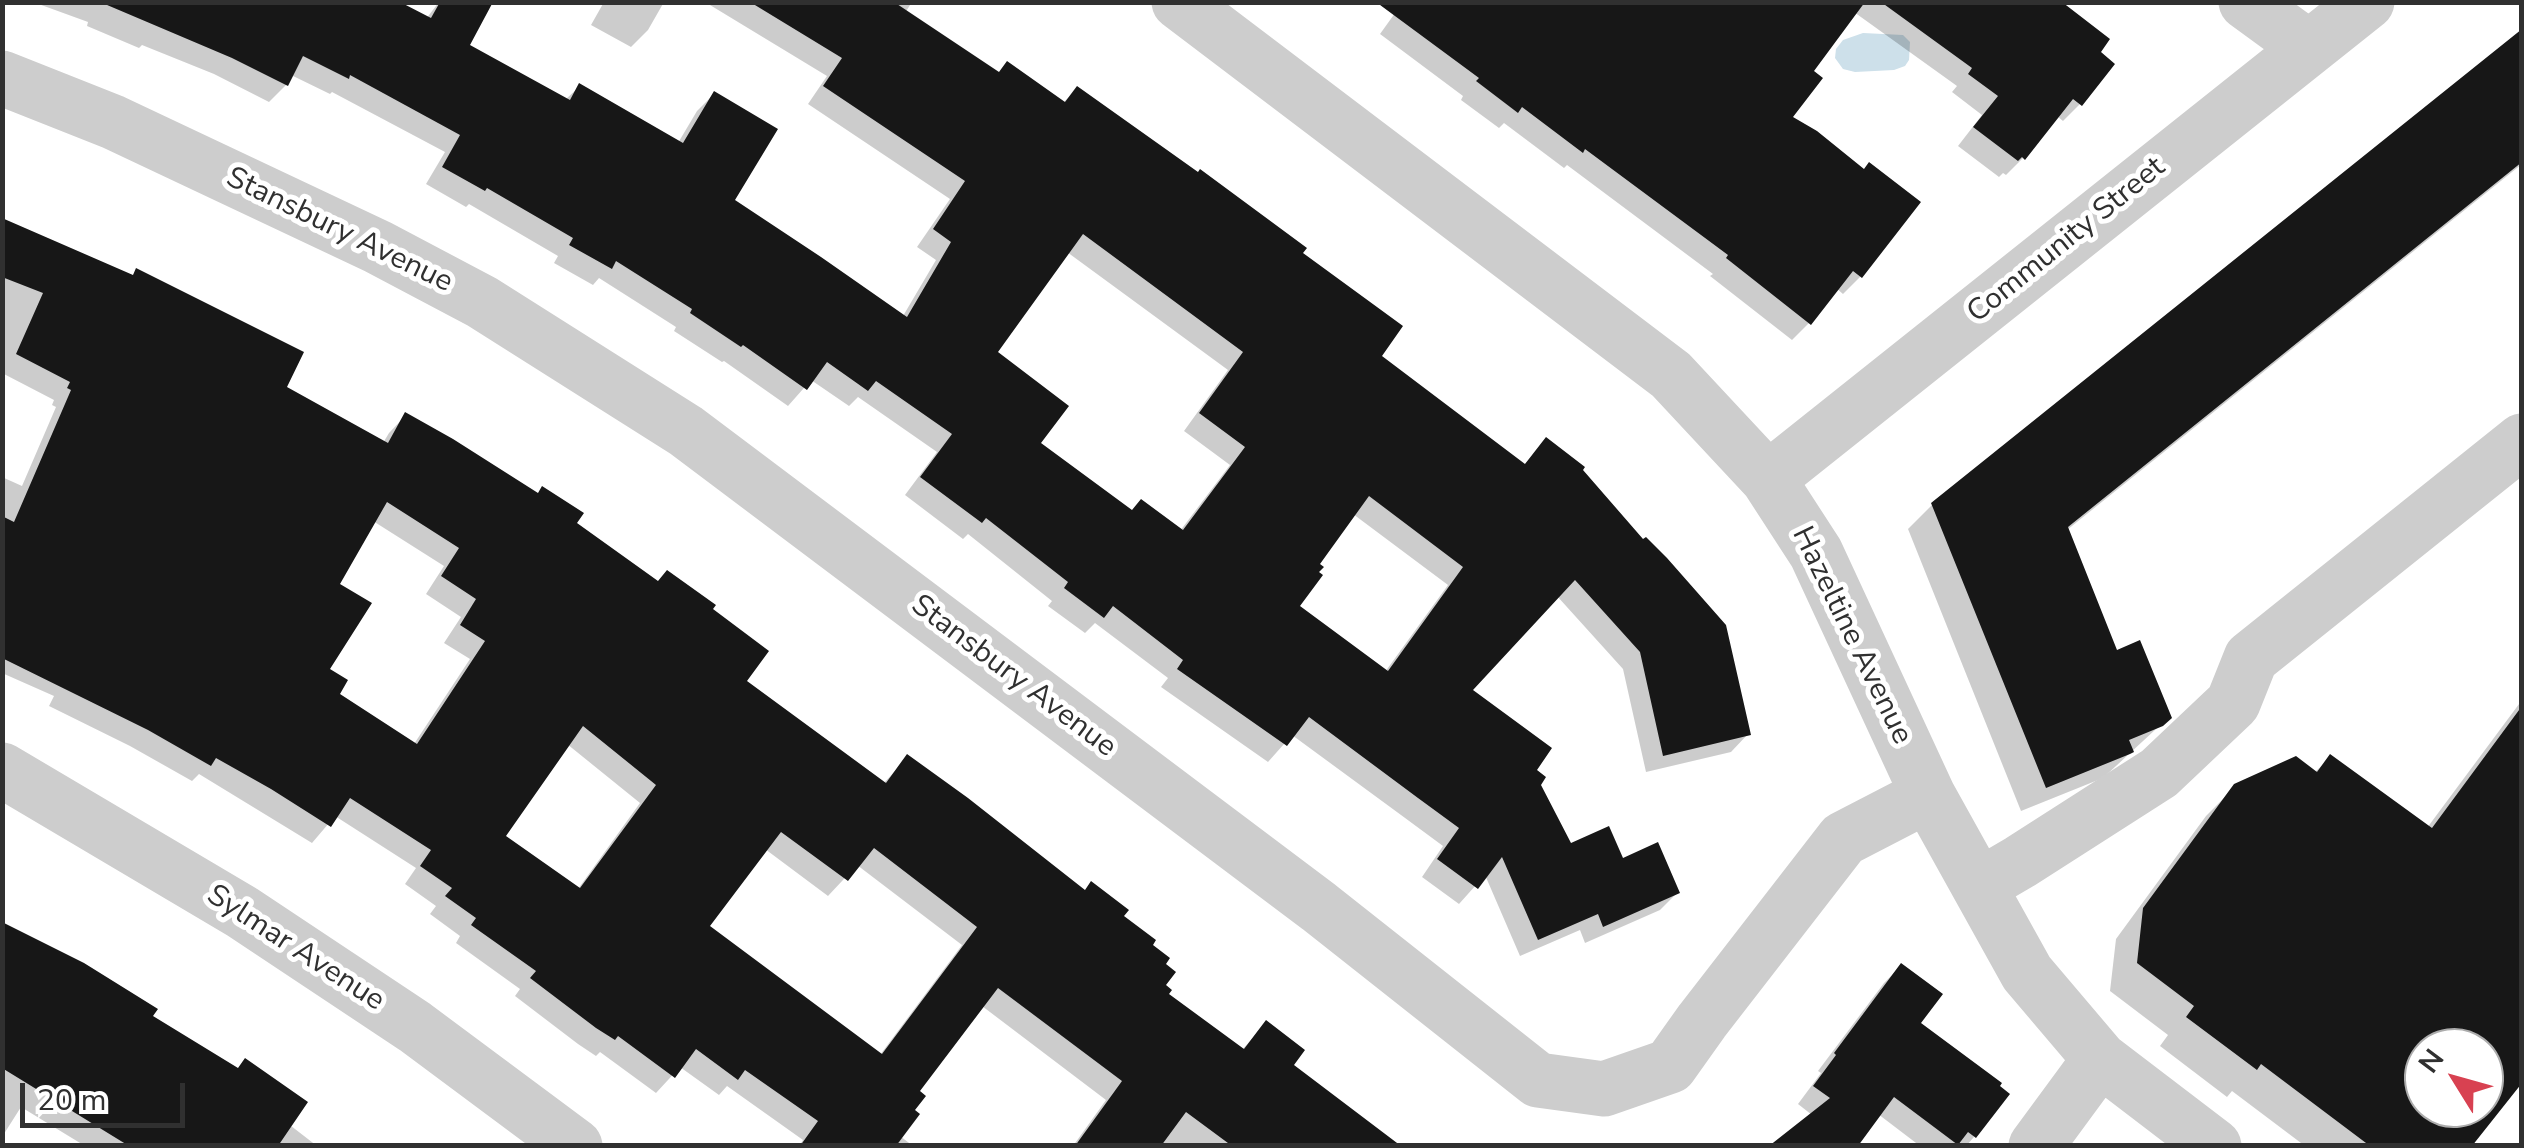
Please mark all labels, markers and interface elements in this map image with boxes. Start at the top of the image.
street label: Community Street [1961,150,2173,332]
street label: Stansbury Avenue [220,161,458,301]
street label: Hazeltine Avenue [1783,522,1919,750]
street label: Stansbury Avenue [903,588,1123,766]
street label: Sylmar Avenue [199,878,391,1020]
north arrow [2404,1028,2504,1128]
text: N [2410,1041,2453,1081]
scale bar [25,1063,190,1125]
text: 20 m [37,1080,106,1121]

